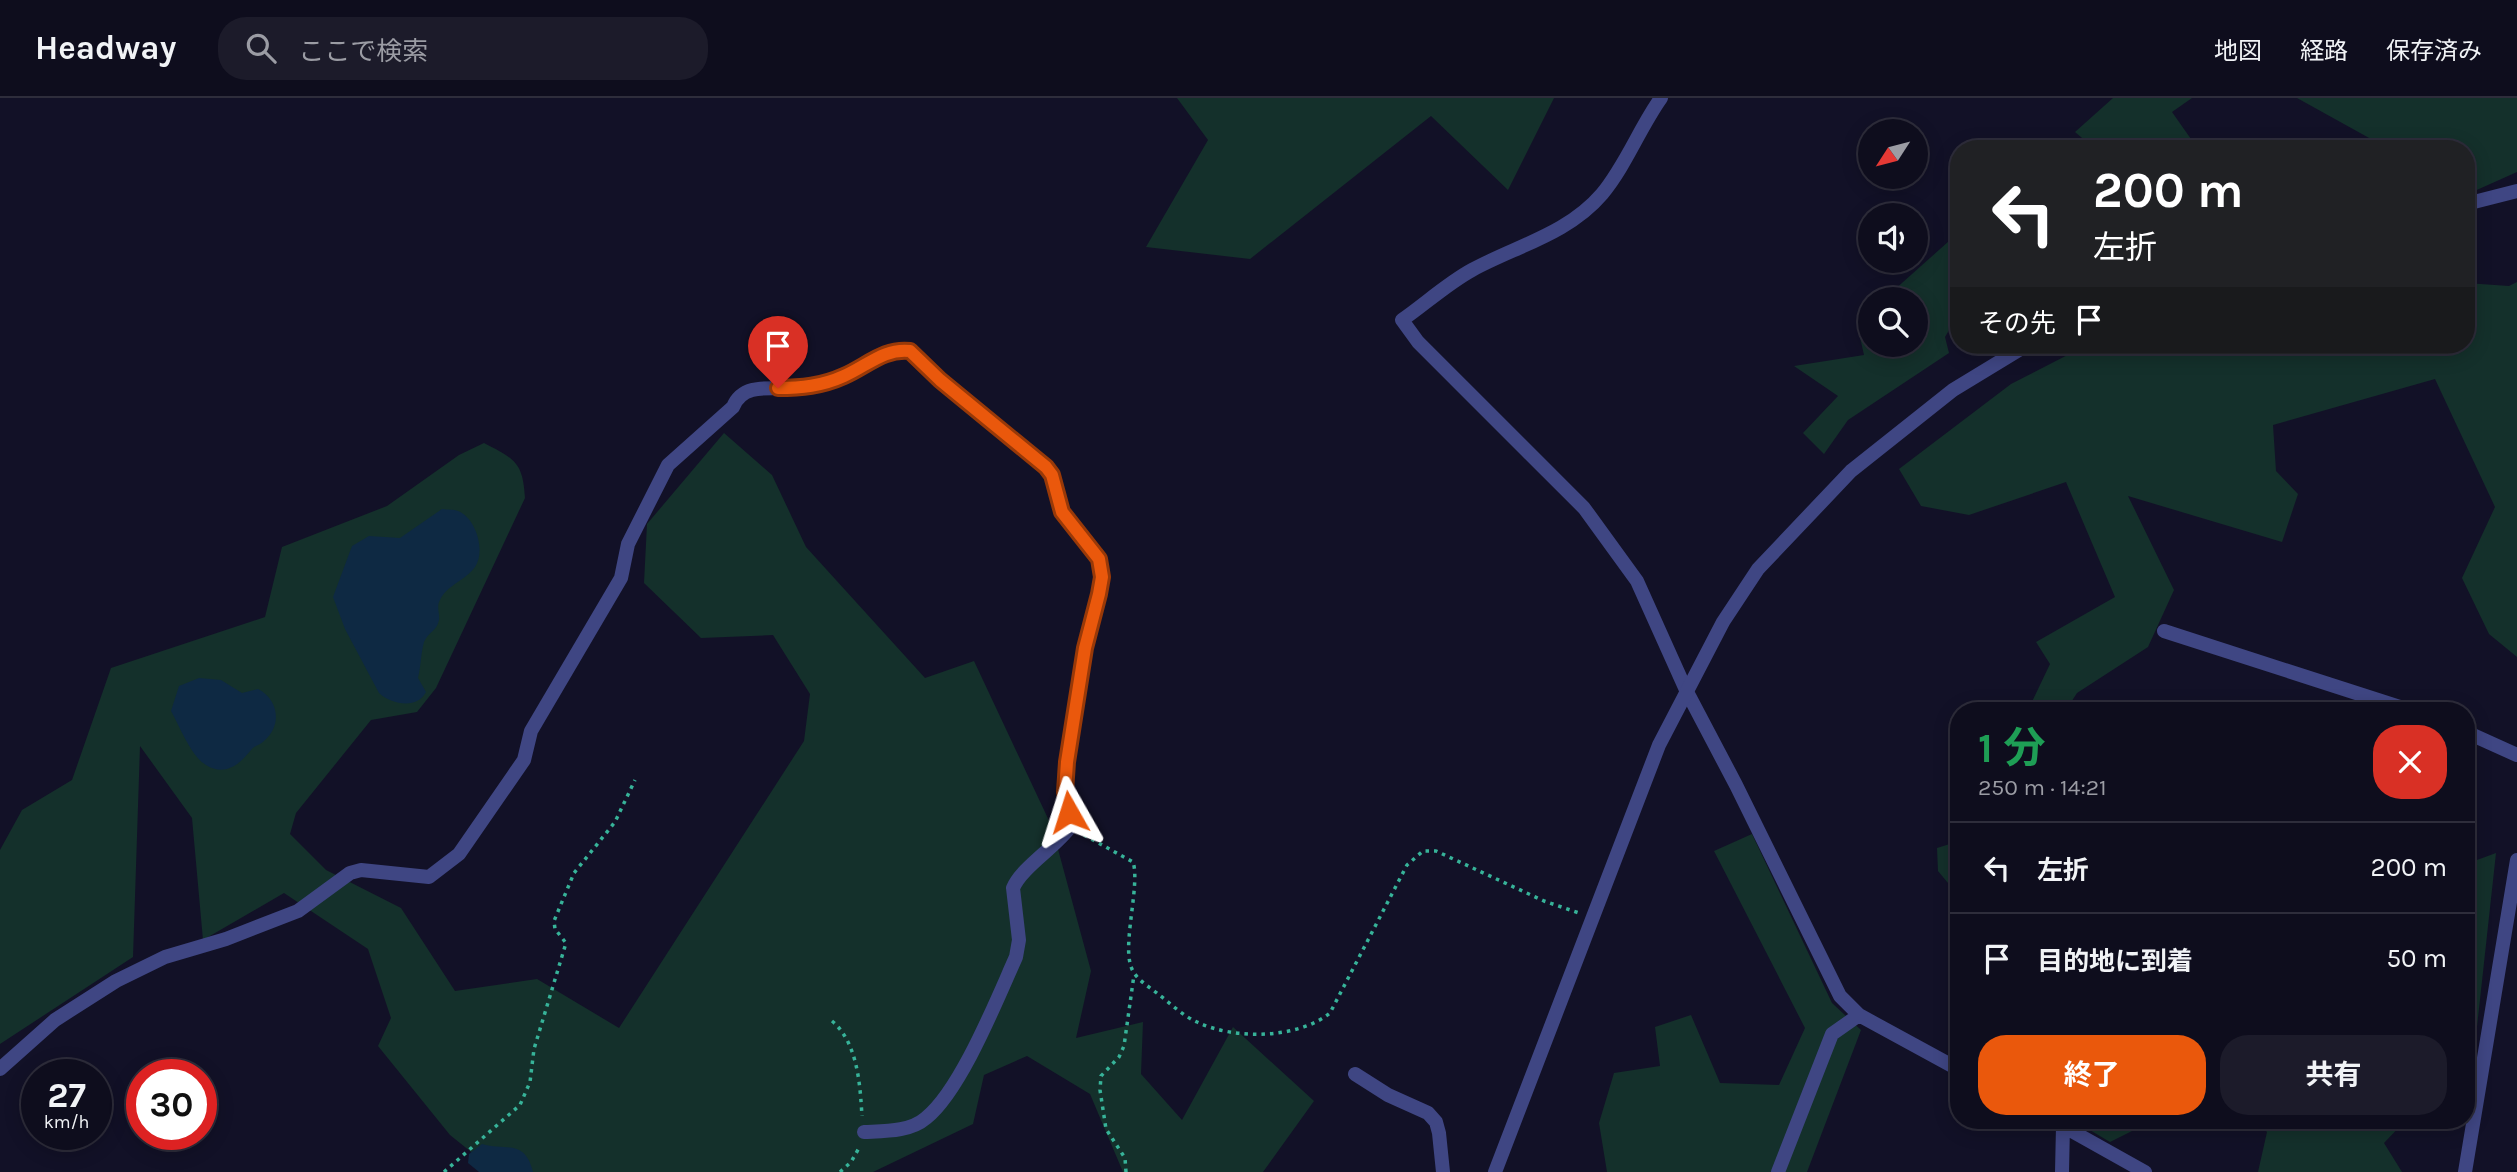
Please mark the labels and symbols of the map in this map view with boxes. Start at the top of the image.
north arrow [1858,119,1928,189]
pin [748,316,808,388]
position arrow [1032,775,1106,849]
speed limit sign: 30 [126,1059,217,1150]

